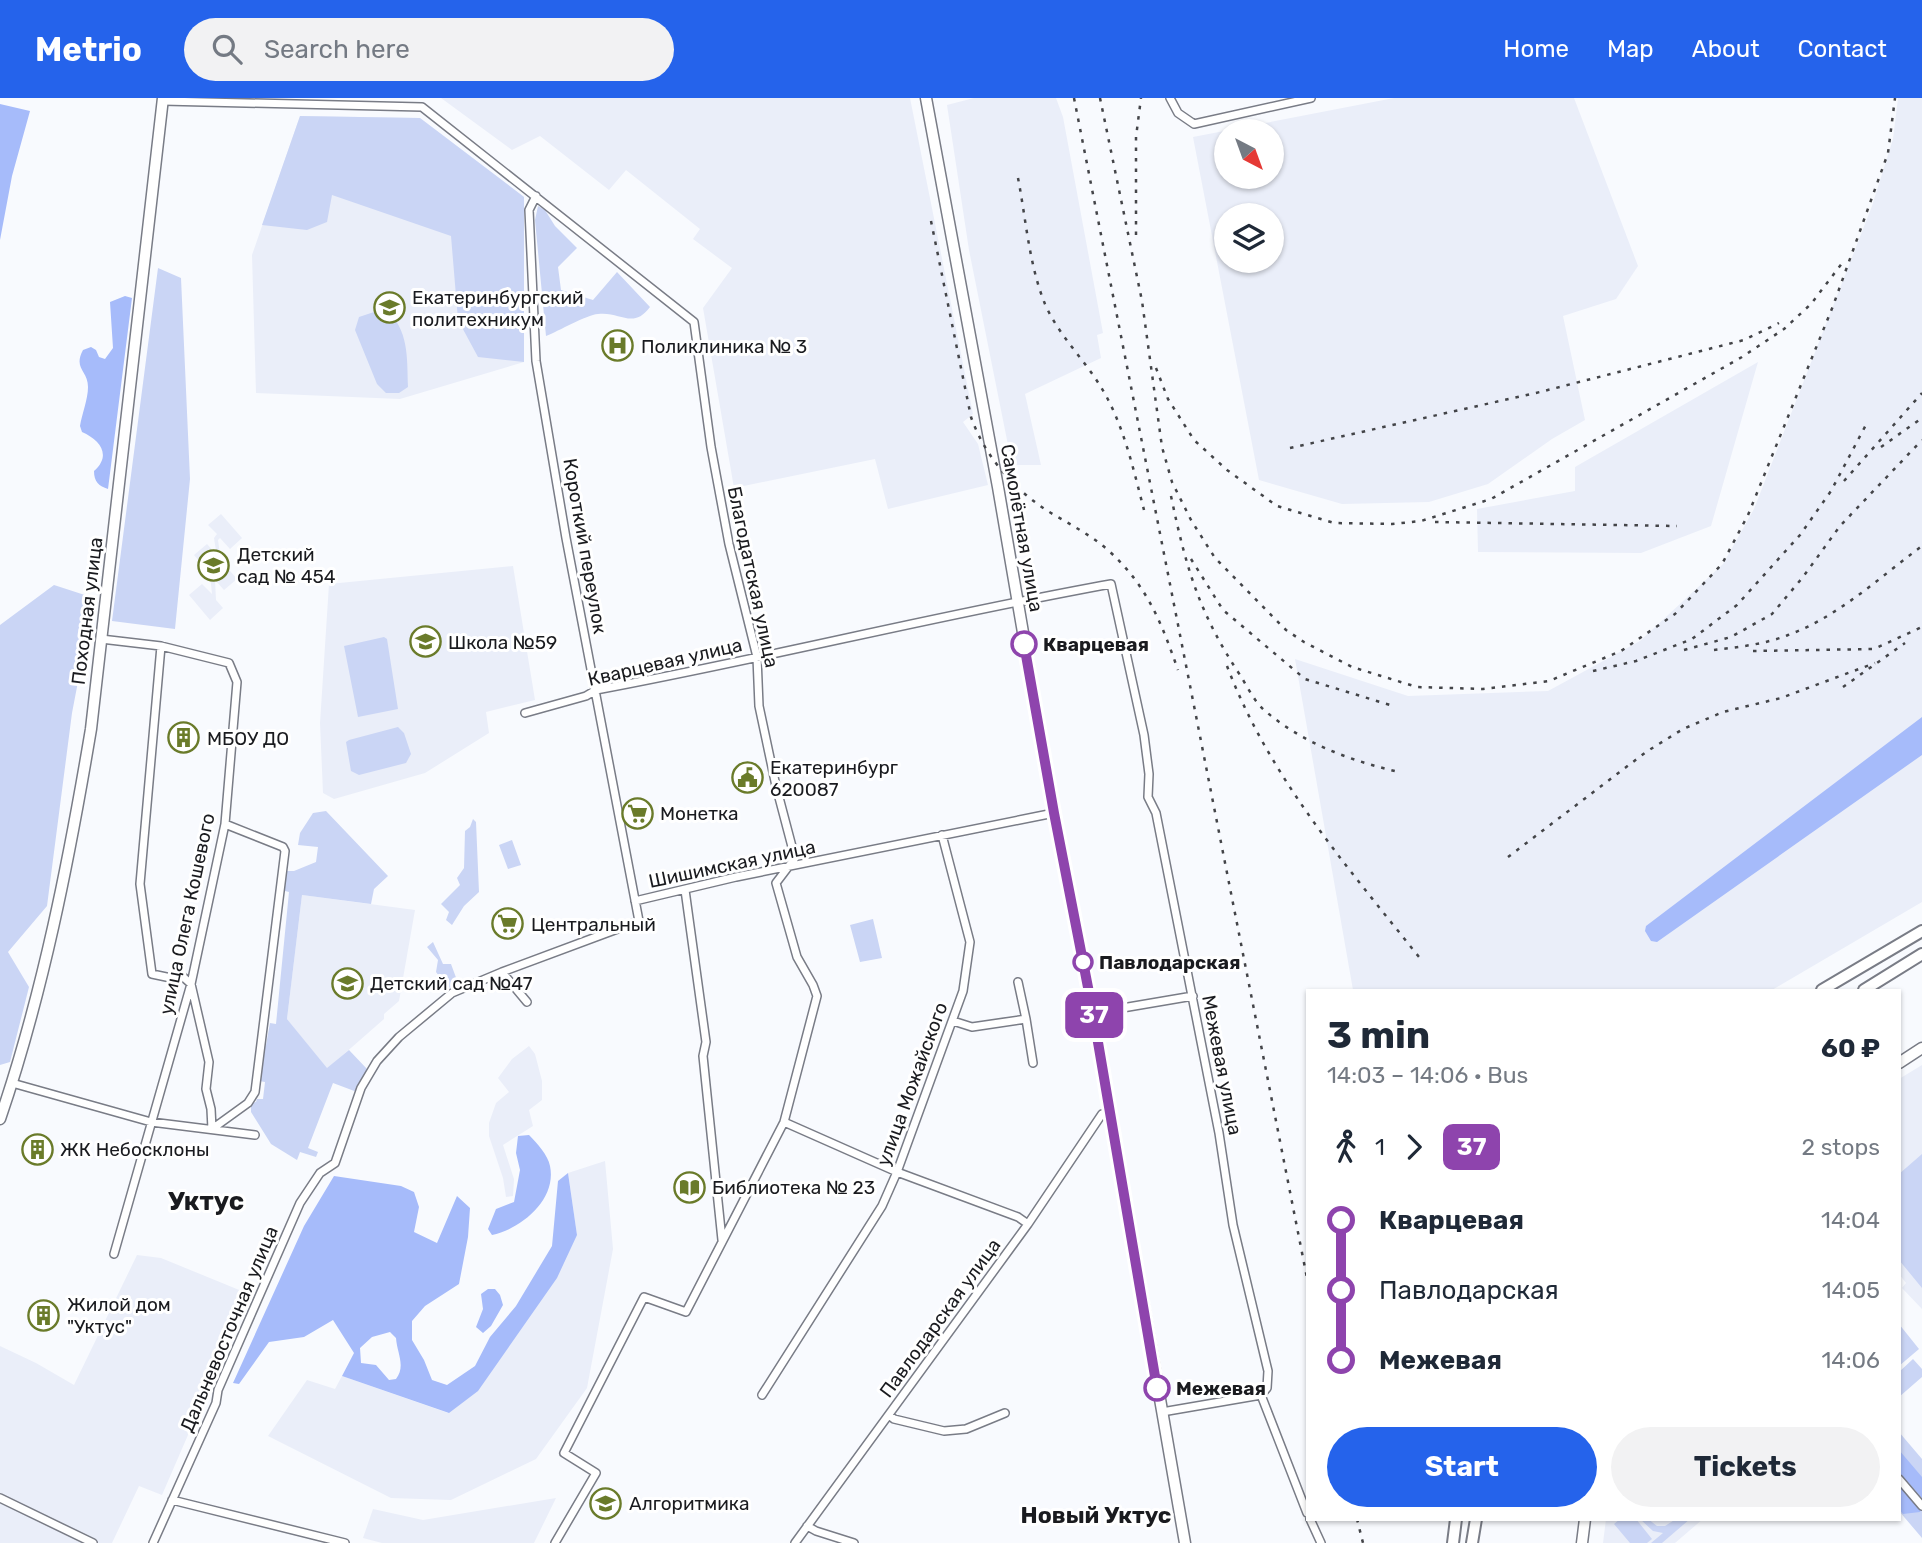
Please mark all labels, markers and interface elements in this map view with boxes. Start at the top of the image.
search box [184,18,674,81]
text: Metrio [35,30,142,69]
icon: search [208,30,246,68]
text: Search here [264,34,410,65]
text: Home [1503,35,1569,63]
text: Map [1607,35,1654,63]
text: About [1692,35,1760,63]
text: Contact [1798,35,1887,63]
north arrow [1214,119,1284,189]
map controls [1214,119,1284,273]
button: layers [1214,203,1284,273]
place label: Екатеринбургский политехникум [412,286,584,331]
school or university icon: Екатеринбургский политехникум [372,291,406,325]
hospital icon: Поликлиника № 3 [601,329,635,363]
place label: Поликлиника № 3 [641,335,807,358]
street label: Самолётная улица [996,442,1048,614]
street label: Короткий переулок [558,456,612,636]
street label: Благодатская улица [723,484,783,670]
street label: Походная улица [67,536,107,686]
place label: Детский сад № 454 [237,543,336,588]
school or university icon: Детский сад № 454 [197,548,231,582]
school or university icon: Школа №59 [408,625,442,659]
place label: Школа №59 [448,631,557,654]
marker: Кварцевая [1011,631,1037,657]
street label: Кварцевая улица [586,633,744,691]
place label: Кварцевая [1043,633,1149,656]
building icon: МБОУ ДО [167,721,201,755]
place label: МБОУ ДО [207,727,289,750]
place label: Екатеринбург 620087 [770,756,898,801]
public building icon: Екатеринбург 620087 [730,761,764,795]
supermarket icon: Монетка [620,796,654,830]
place label: Монетка [660,802,739,825]
street label: улица Олега Кошевого [154,811,220,1017]
street label: Шишимская улица [646,835,818,893]
supermarket icon: Центральный [491,907,525,941]
place label: Центральный [531,913,656,936]
place label: Павлодарская [1099,951,1240,974]
marker: Павлодарская [1073,952,1093,972]
school or university icon: Детский сад №47 [330,966,364,1000]
place label: Детский сад №47 [370,972,533,995]
line badge: 37 [1062,992,1126,1038]
street label: Межевая улица [1197,993,1247,1137]
street label: улица Можайского [872,999,952,1169]
text: 37 [1079,1001,1109,1029]
text: 3 min [1327,1012,1430,1058]
text: 60 ₽ [1821,1033,1880,1064]
text: 14:03 – 14:06 · Bus [1327,1061,1528,1089]
icon: walk [1327,1128,1365,1166]
icon: forward [1395,1128,1433,1166]
building icon: ЖК Небосклоны [20,1132,54,1166]
text: 1 [1375,1133,1385,1161]
text: 37 [1457,1133,1486,1161]
text: 2 stops [1802,1133,1880,1161]
place label: ЖК Небосклоны [60,1138,209,1161]
library icon: Библиотека № 23 [672,1170,706,1204]
place label: Библиотека № 23 [712,1176,875,1199]
district label: Уктус [168,1186,244,1217]
text: Кварцевая [1379,1205,1524,1236]
text: 14:04 [1821,1206,1880,1234]
street label: Дальневосточная улица [175,1223,283,1435]
street label: Павлодарская улица [875,1234,1005,1402]
text: Павлодарская [1379,1275,1559,1306]
text: 14:05 [1822,1276,1880,1304]
place label: Жилой дом "Уктус" [67,1293,171,1338]
building icon: Жилой дом "Уктус" [27,1298,61,1332]
text: Межевая [1379,1345,1502,1376]
text: 14:06 [1822,1346,1880,1374]
marker: Межевая [1144,1375,1170,1401]
place label: Межевая [1176,1377,1266,1400]
button: Start [1327,1427,1597,1507]
button: Tickets [1611,1427,1880,1507]
school or university icon: Алгоритмика [589,1486,623,1520]
place label: Алгоритмика [629,1492,749,1515]
district label: Новый Уктус [1021,1501,1171,1529]

